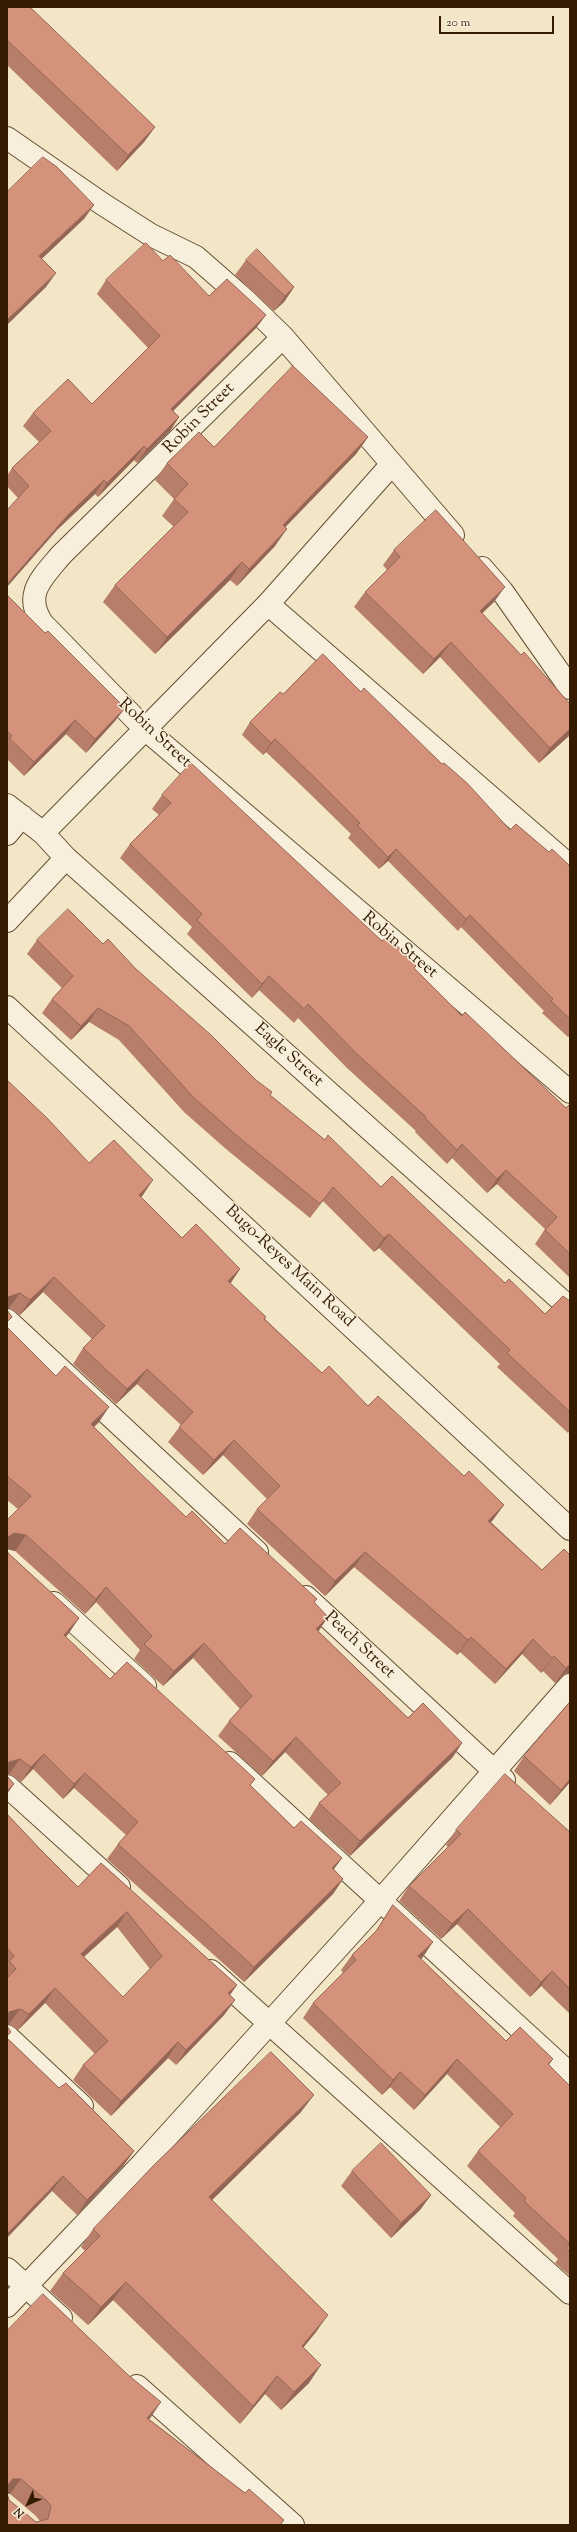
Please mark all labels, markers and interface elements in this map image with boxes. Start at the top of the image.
scale bar [441,8,556,34]
text: 20 m [446,14,470,32]
street label: Robin Street [160,379,240,459]
street label: Robin Street [113,695,195,773]
street label: Robin Street [357,908,441,984]
street label: Eagle Street [249,1020,327,1092]
street label: Bugo-Reyes Main Road [220,1202,358,1332]
street label: Peach Street [319,1608,399,1684]
north arrow [8,2484,48,2524]
text: N [11,2504,28,2521]

